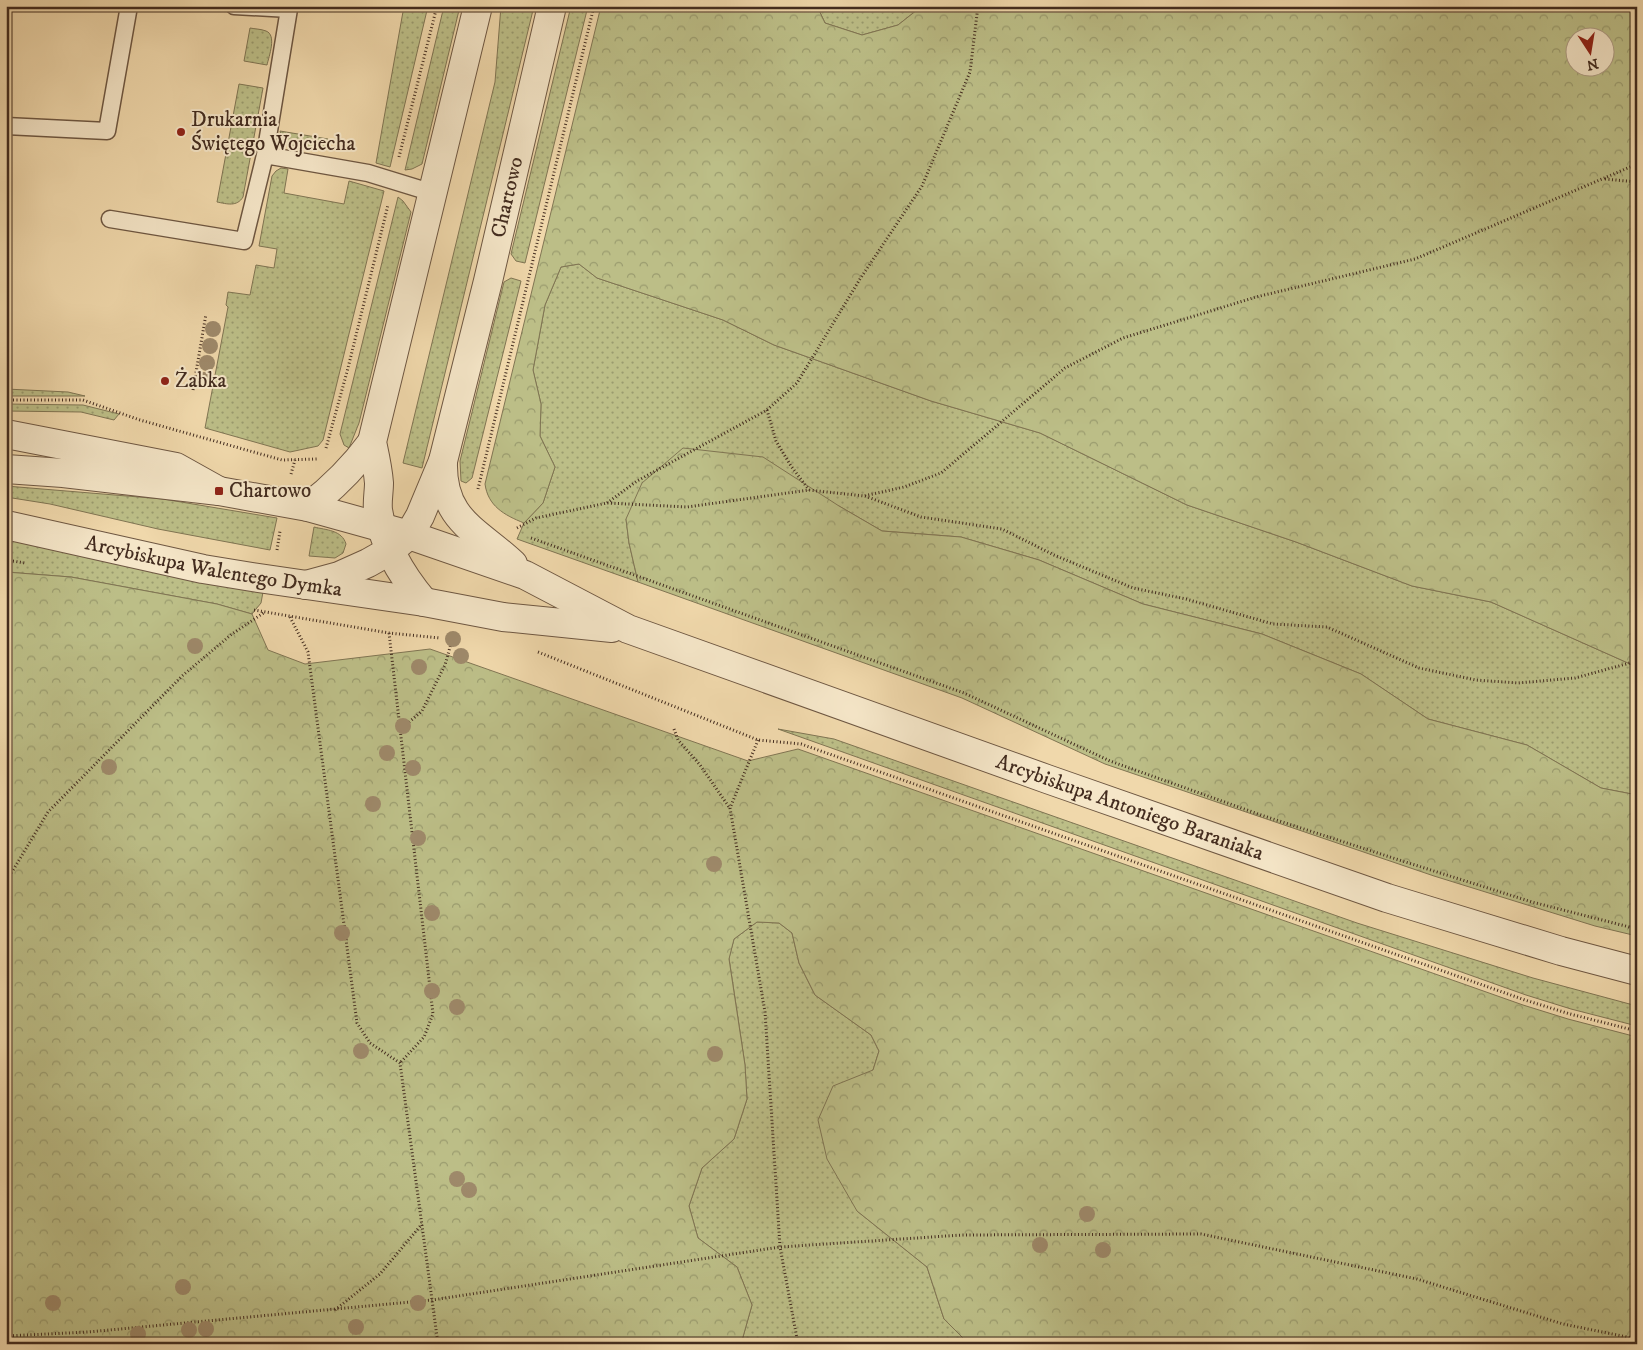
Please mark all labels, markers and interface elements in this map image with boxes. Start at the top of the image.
north arrow [1566,28,1616,78]
text: N [1585,54,1600,74]
place label: Drukarnia Świętego Wojciecha [191,107,355,157]
marker: Drukarnia Świętego Wojciecha [175,126,187,138]
street label: Chartowo [486,154,529,240]
place label: Żabka [175,367,227,394]
marker: Żabka [159,375,171,387]
place label: Chartowo [229,478,311,504]
marker: Chartowo [213,485,225,497]
street label: Arcybiskupa Walentego Dymka [83,530,344,603]
street label: Arcybiskupa Antoniego Baraniaka [992,749,1267,867]

